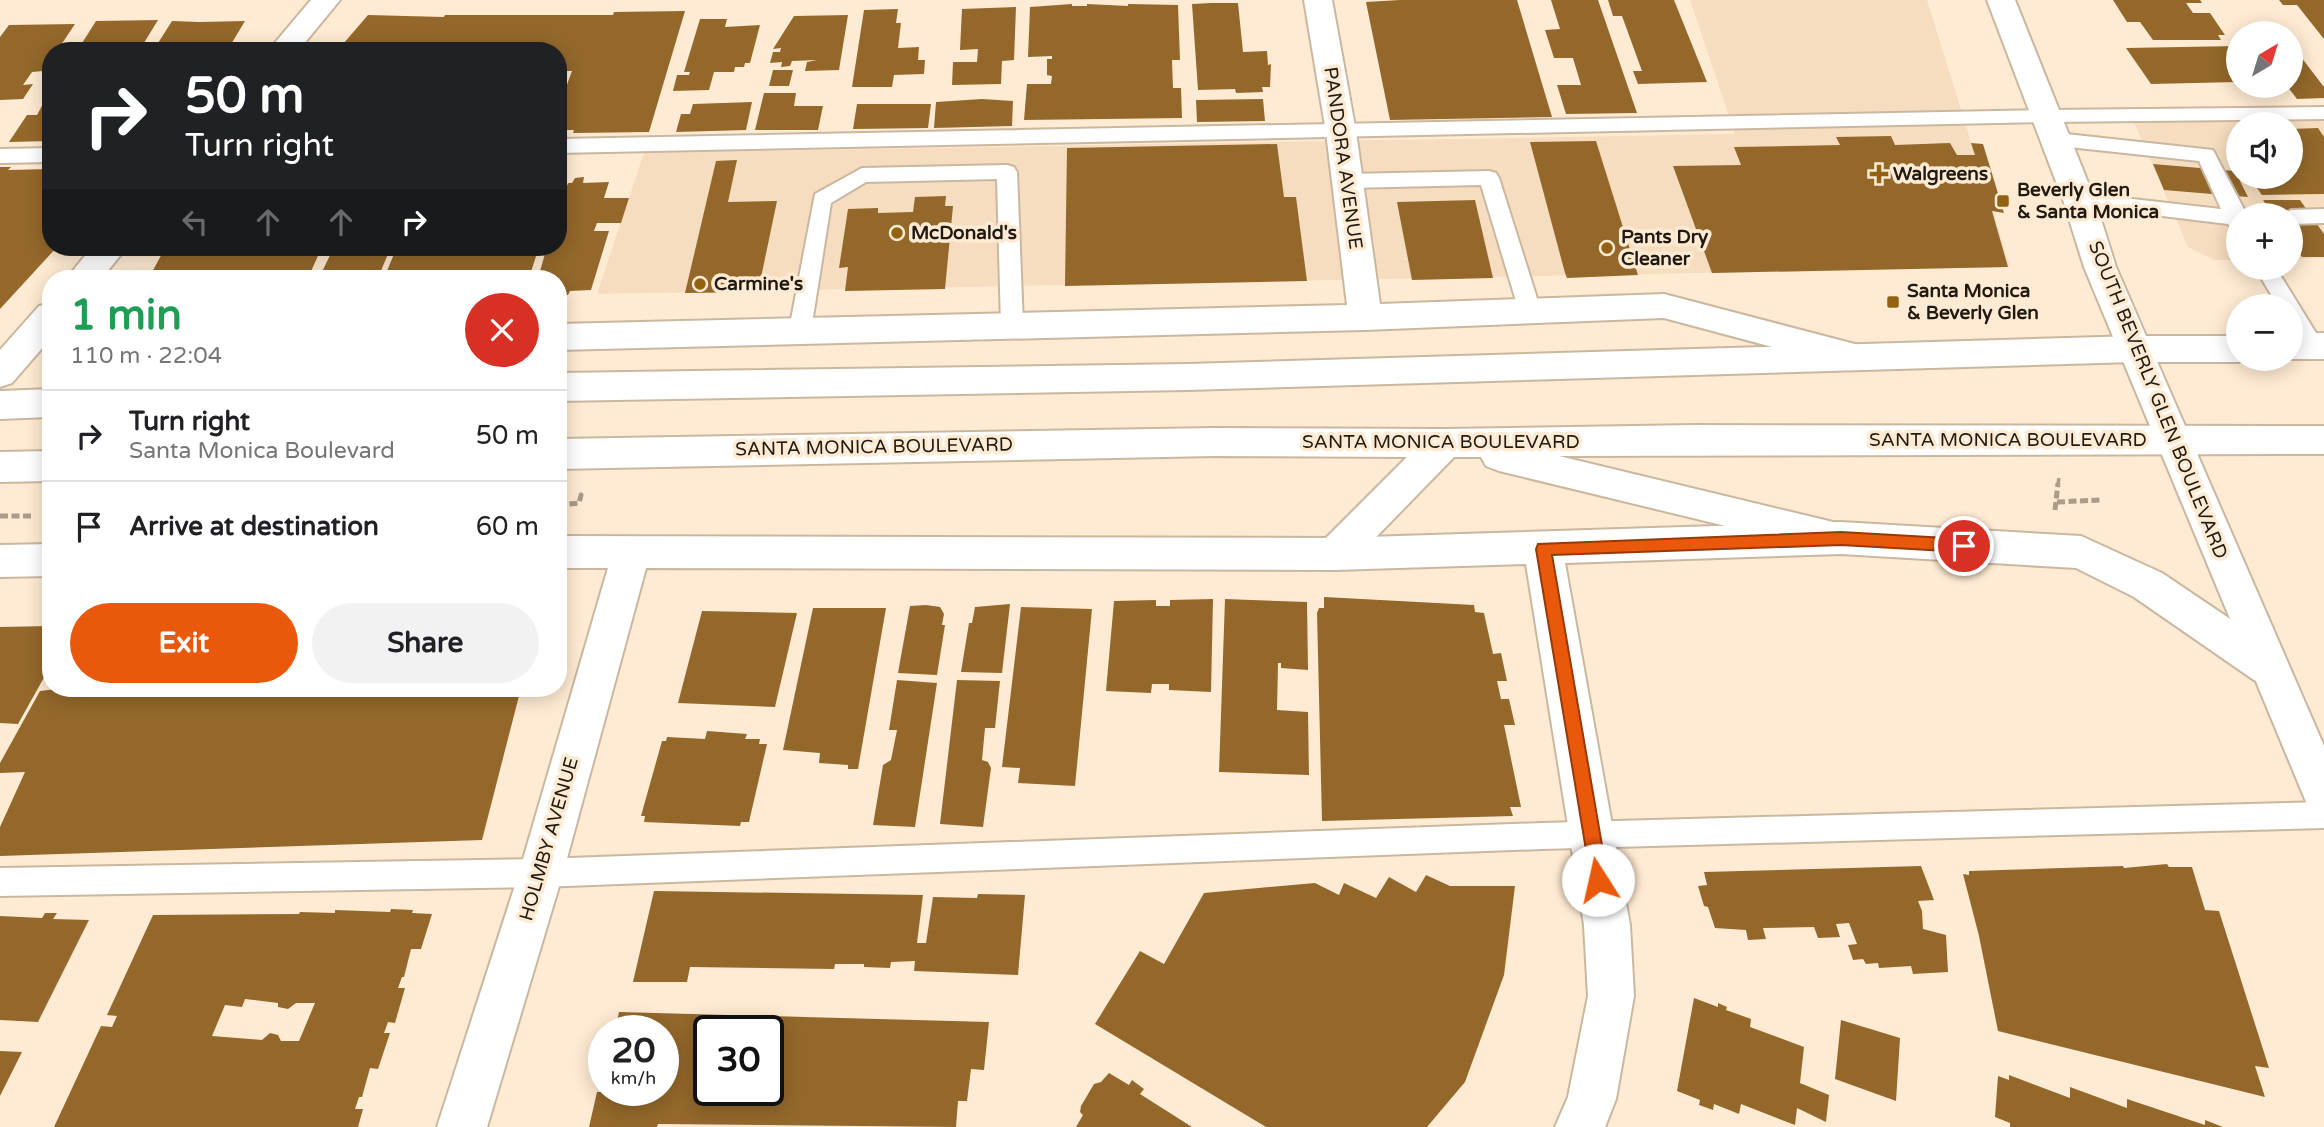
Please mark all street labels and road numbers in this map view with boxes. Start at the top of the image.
street label: PANDORA AVENUE [1319,65,1367,251]
street label: SOUTH BEVERLY GLEN BOULEVARD [2084,238,2232,562]
street label: SANTA MONICA BOULEVARD [1869,429,2147,451]
street label: SANTA MONICA BOULEVARD [1302,431,1580,453]
street label: SANTA MONICA BOULEVARD [735,434,1013,460]
street label: HOLMBY AVENUE [515,755,583,923]

